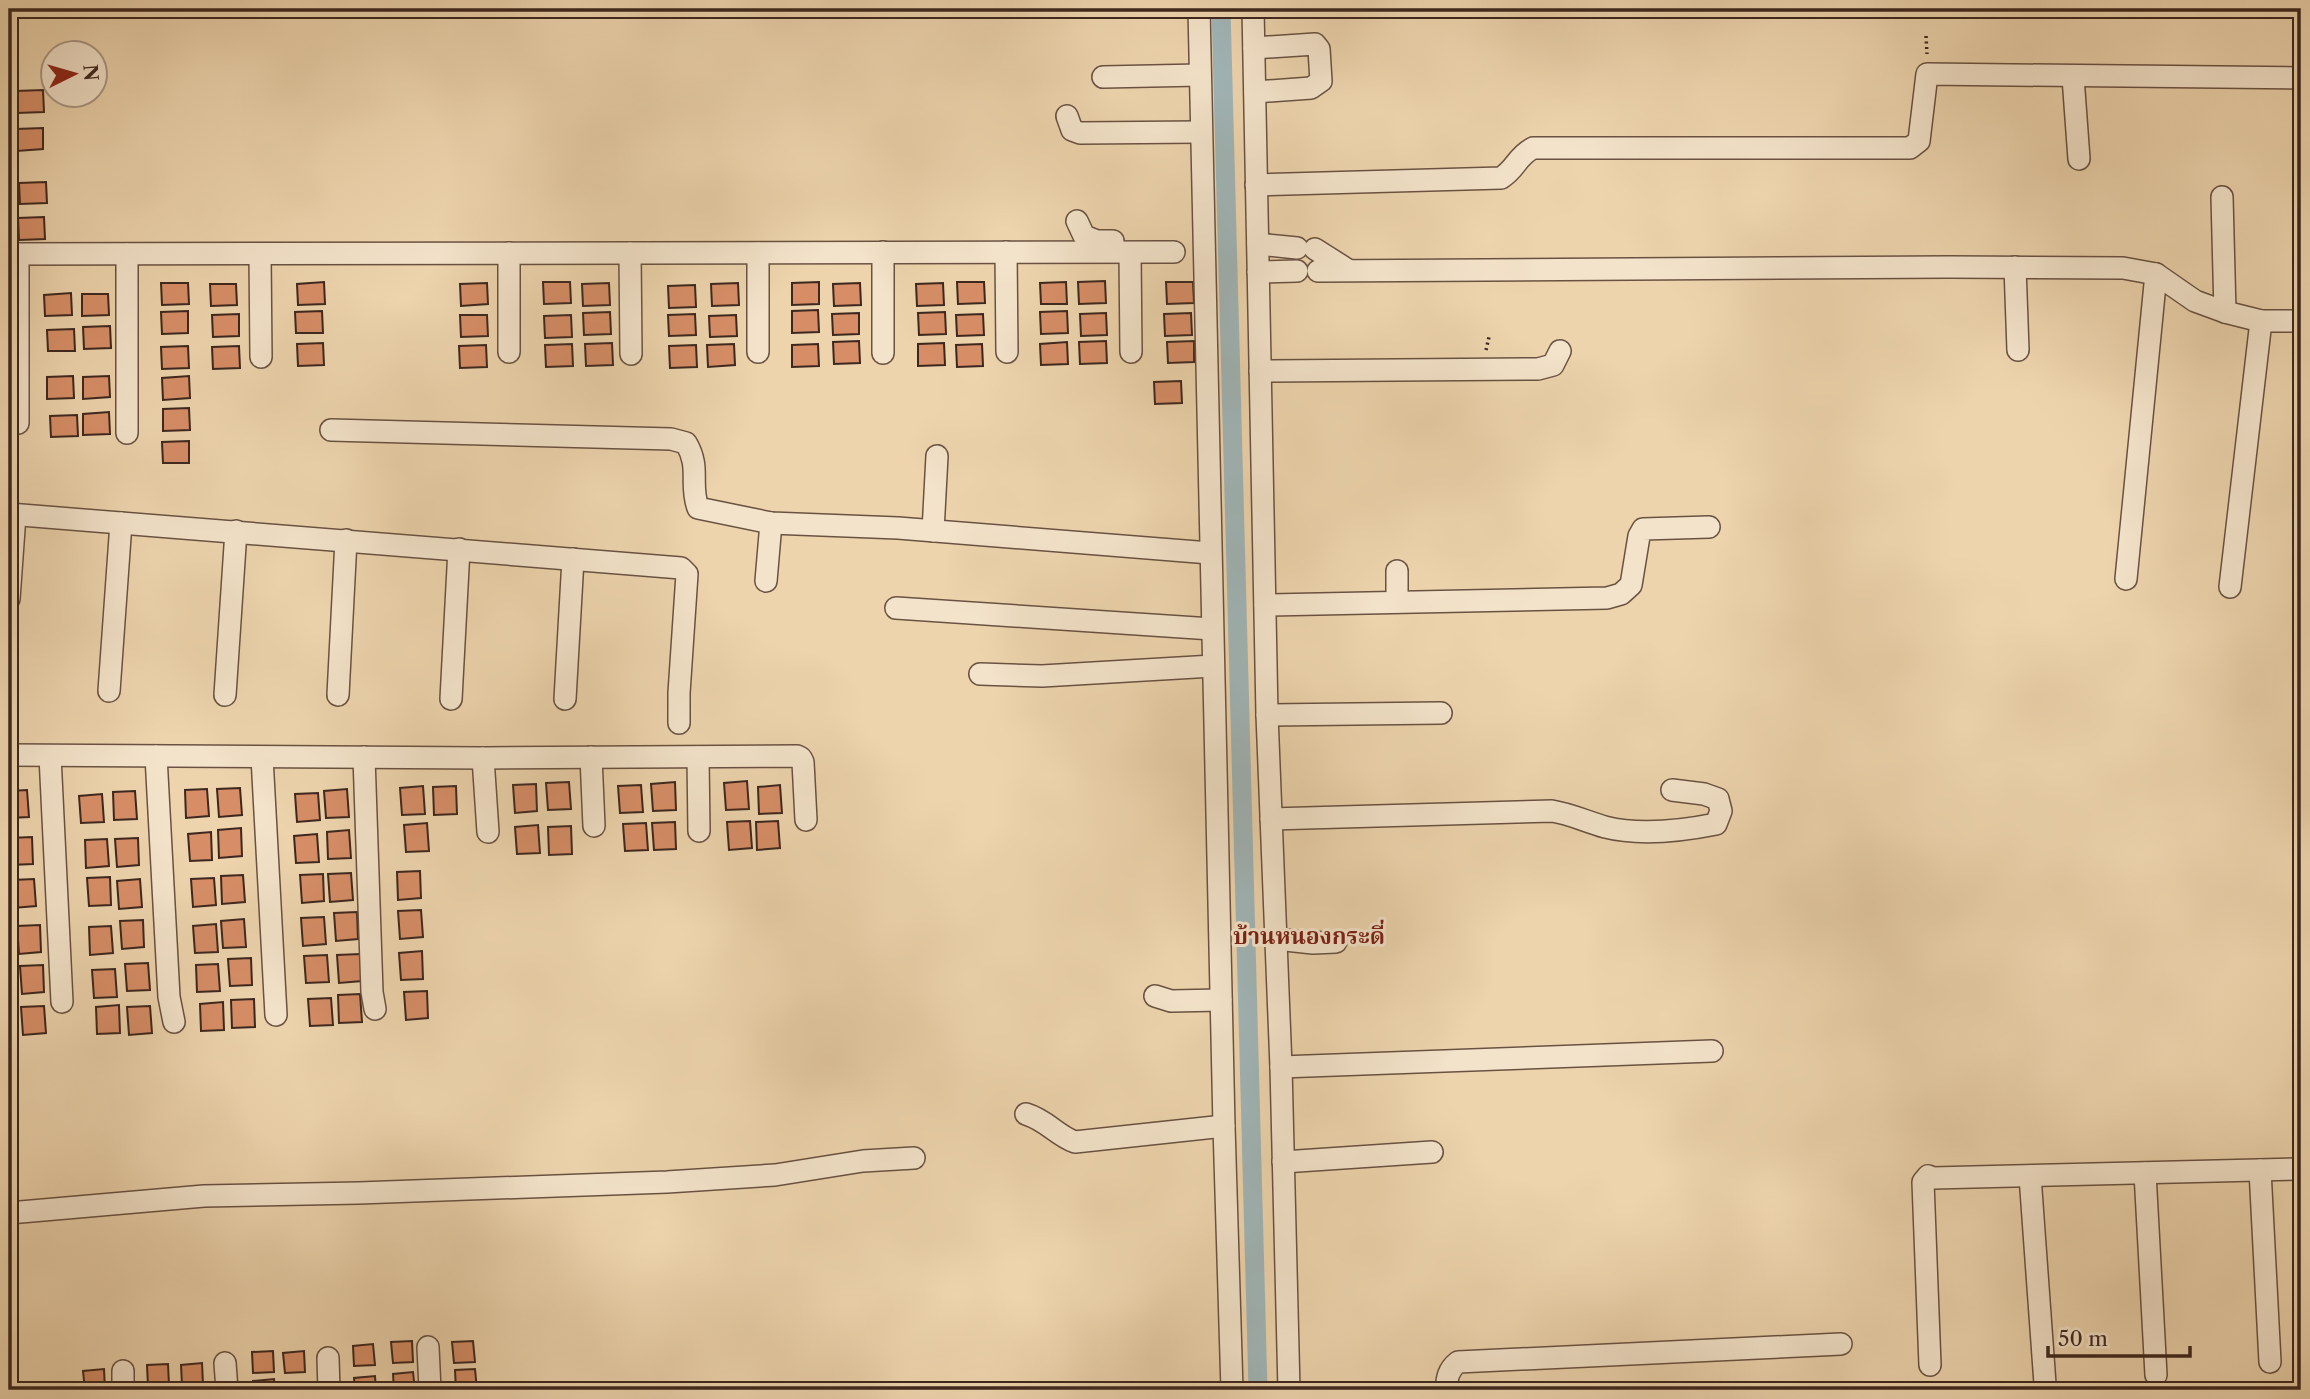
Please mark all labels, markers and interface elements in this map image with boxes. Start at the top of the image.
north arrow [38,38,108,108]
text: N [78,63,103,82]
district label: บ้านหนองกระดี่ [1233,919,1385,950]
scale bar [2048,1315,2189,1359]
text: 50 m [2058,1326,2108,1351]

